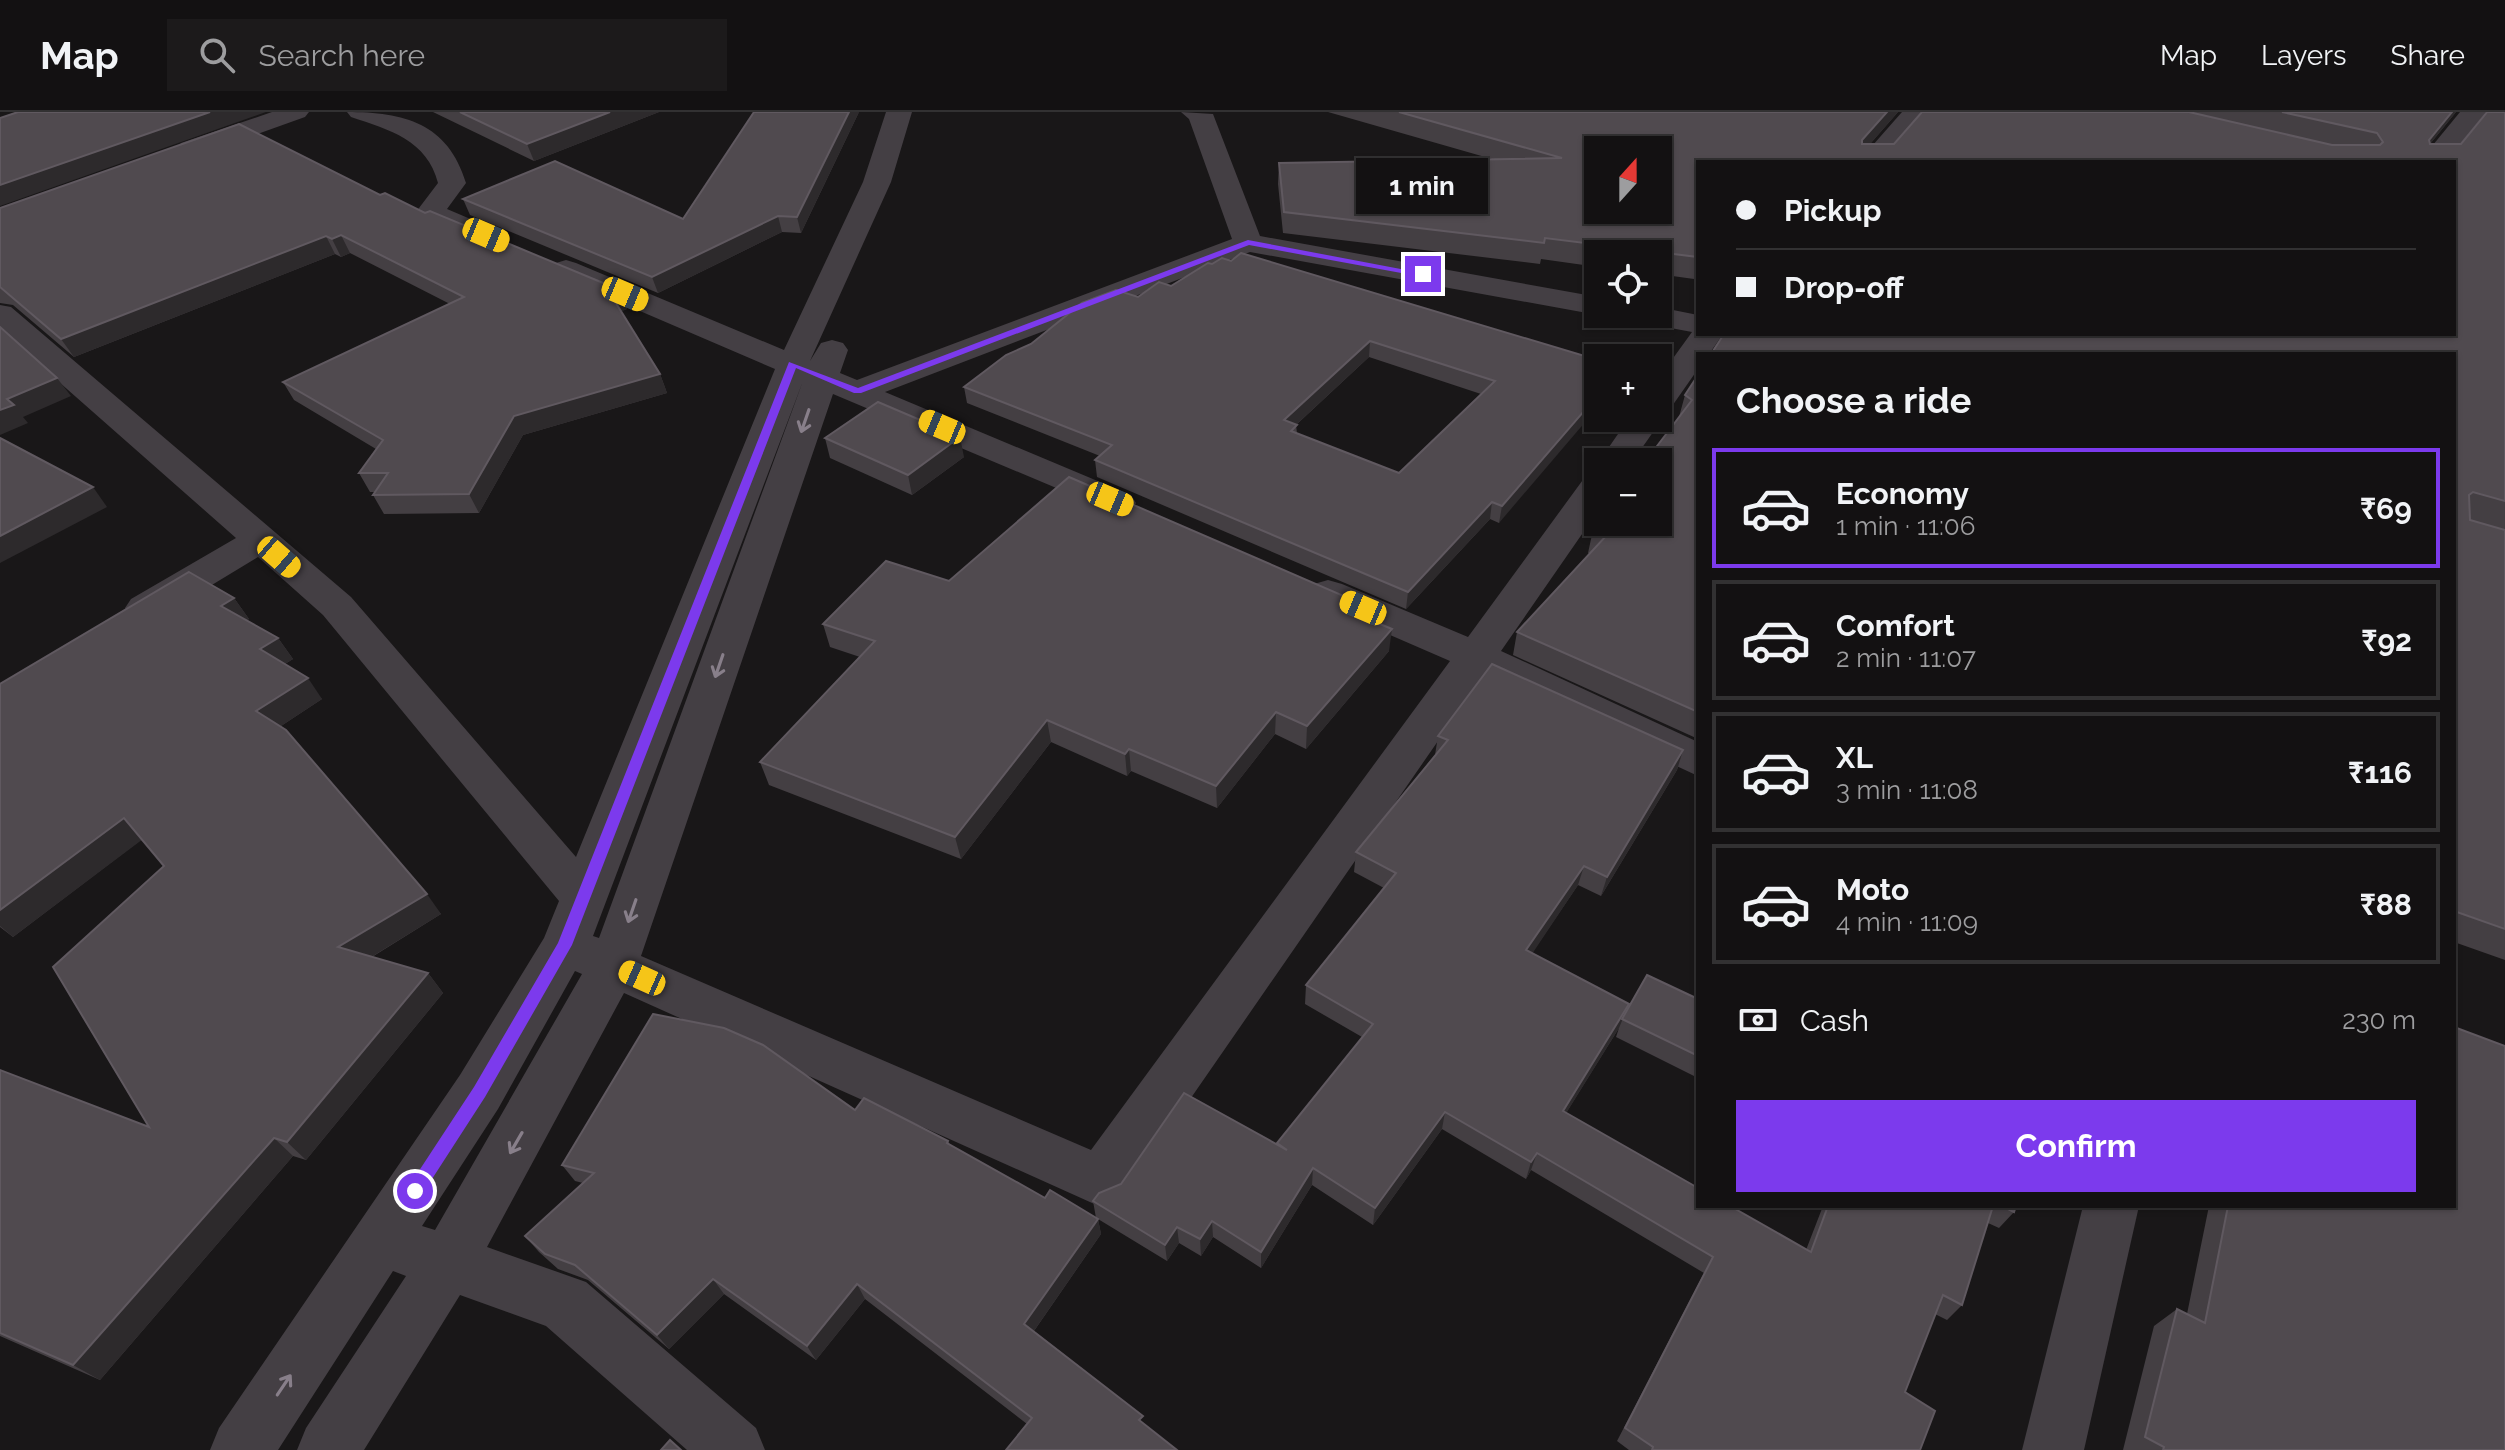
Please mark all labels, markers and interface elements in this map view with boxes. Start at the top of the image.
search box [167,19,727,91]
text: Map [40,33,119,78]
icon: search [195,33,239,77]
text: Search here [259,38,425,73]
text: Map [2160,39,2217,72]
text: Layers [2261,39,2347,72]
text: Share [2391,39,2465,72]
north arrow [1584,136,1672,224]
map controls [1584,136,1672,536]
callout: 1 min [1357,158,1489,214]
text: 1 min [1389,171,1455,201]
text: Pickup [1784,193,1882,228]
car [459,215,513,255]
button: locate [1584,240,1672,328]
route end [1405,256,1441,292]
text: Drop-off [1784,270,1904,305]
car [598,274,652,314]
button: + [1584,344,1672,432]
text: Choose a ride [1736,379,1971,421]
car [915,407,969,447]
one-way arrow [797,408,812,433]
button: − [1584,448,1672,536]
icon: car [1740,472,1812,544]
text: Economy [1836,476,1969,511]
car [1083,479,1137,519]
text: ₹69 [2360,491,2412,526]
text: 1 min · 11:06 [1836,511,1975,541]
car [253,532,305,582]
car [1336,588,1390,628]
icon: car [1740,604,1812,676]
text: Comfort [1836,608,1955,643]
text: ₹92 [2361,623,2412,658]
text: 2 min · 11:07 [1836,643,1976,673]
one-way arrow [711,653,725,678]
icon: car [1740,736,1812,808]
text: XL [1836,740,1873,775]
text: ₹116 [2348,755,2412,790]
text: 3 min · 11:08 [1836,775,1978,805]
icon: car [1740,868,1812,940]
text: Moto [1836,872,1909,907]
text: ₹88 [2360,887,2412,922]
one-way arrow [624,899,639,924]
text: 4 min · 11:09 [1836,907,1978,937]
car [615,957,669,999]
icon: cash [1736,998,1780,1042]
text: Cash [1800,1003,1869,1038]
text: 230 m [2342,1005,2416,1035]
button: Confirm [1736,1100,2416,1192]
one-way arrow [508,1131,524,1154]
route start [397,1173,433,1209]
one-way arrow [276,1375,293,1397]

